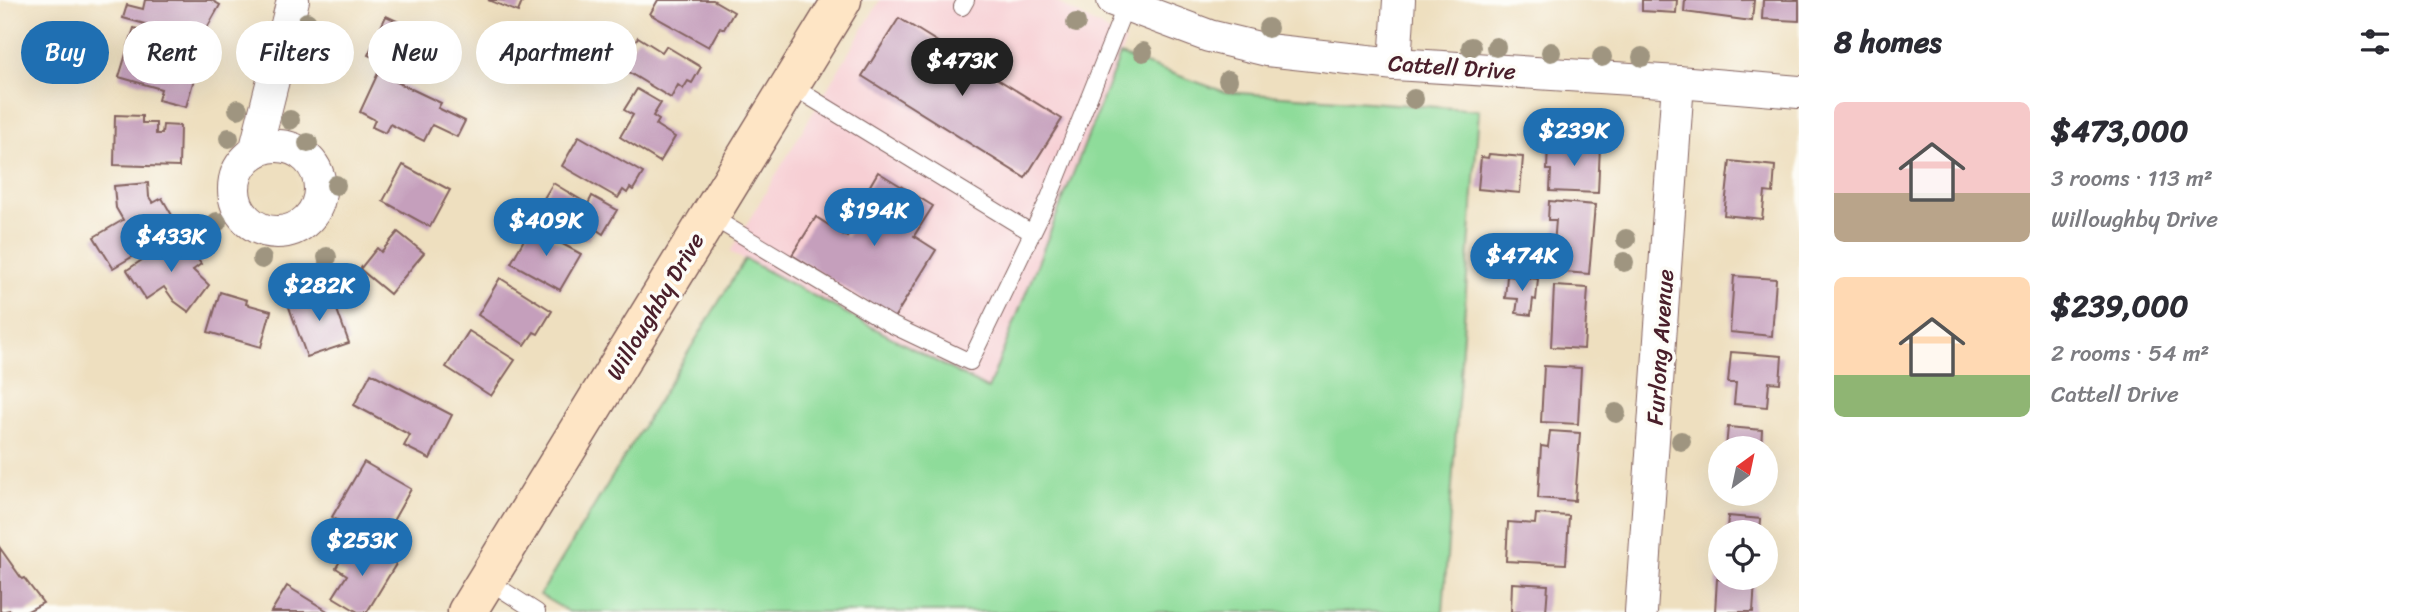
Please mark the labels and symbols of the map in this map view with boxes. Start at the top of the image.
pin: $473K [913,38,1011,98]
street label: Cattell Drive [1387,43,1517,92]
pin: $239K [1525,108,1623,168]
pin: $194K [825,188,923,248]
pin: $409K [497,198,595,258]
pin: $433K [122,215,220,274]
street label: Willoughby Drive [595,224,716,388]
pin: $474K [1473,233,1571,293]
pin: $282K [270,264,368,323]
street label: Furlong Avenue [1635,268,1686,426]
north arrow [1708,436,1778,506]
pin: $253K [313,518,411,578]

